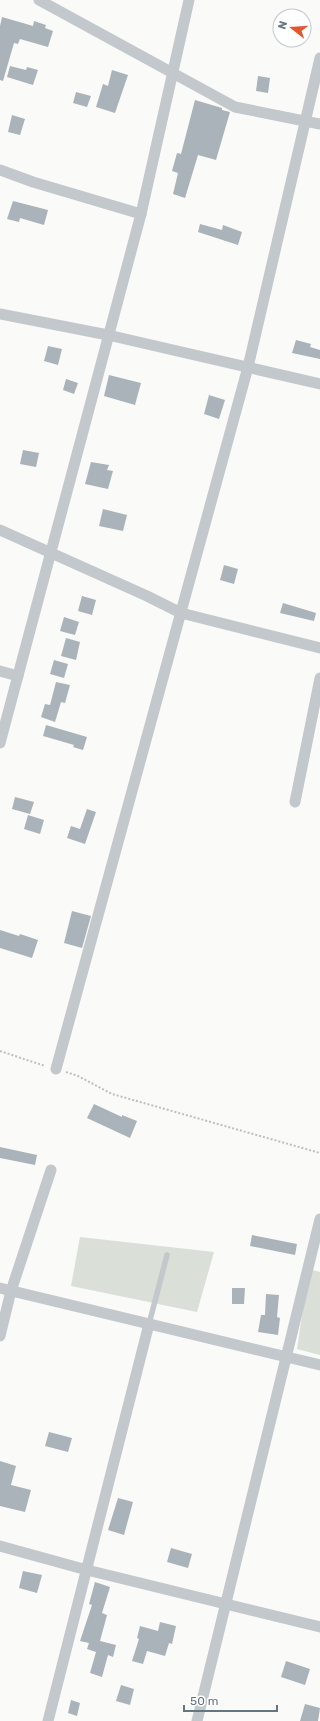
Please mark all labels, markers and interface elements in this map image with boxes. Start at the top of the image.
north arrow [272,8,312,48]
text: N [276,19,290,31]
scale bar [184,1687,277,1713]
text: 50 m [190,1694,218,1708]

